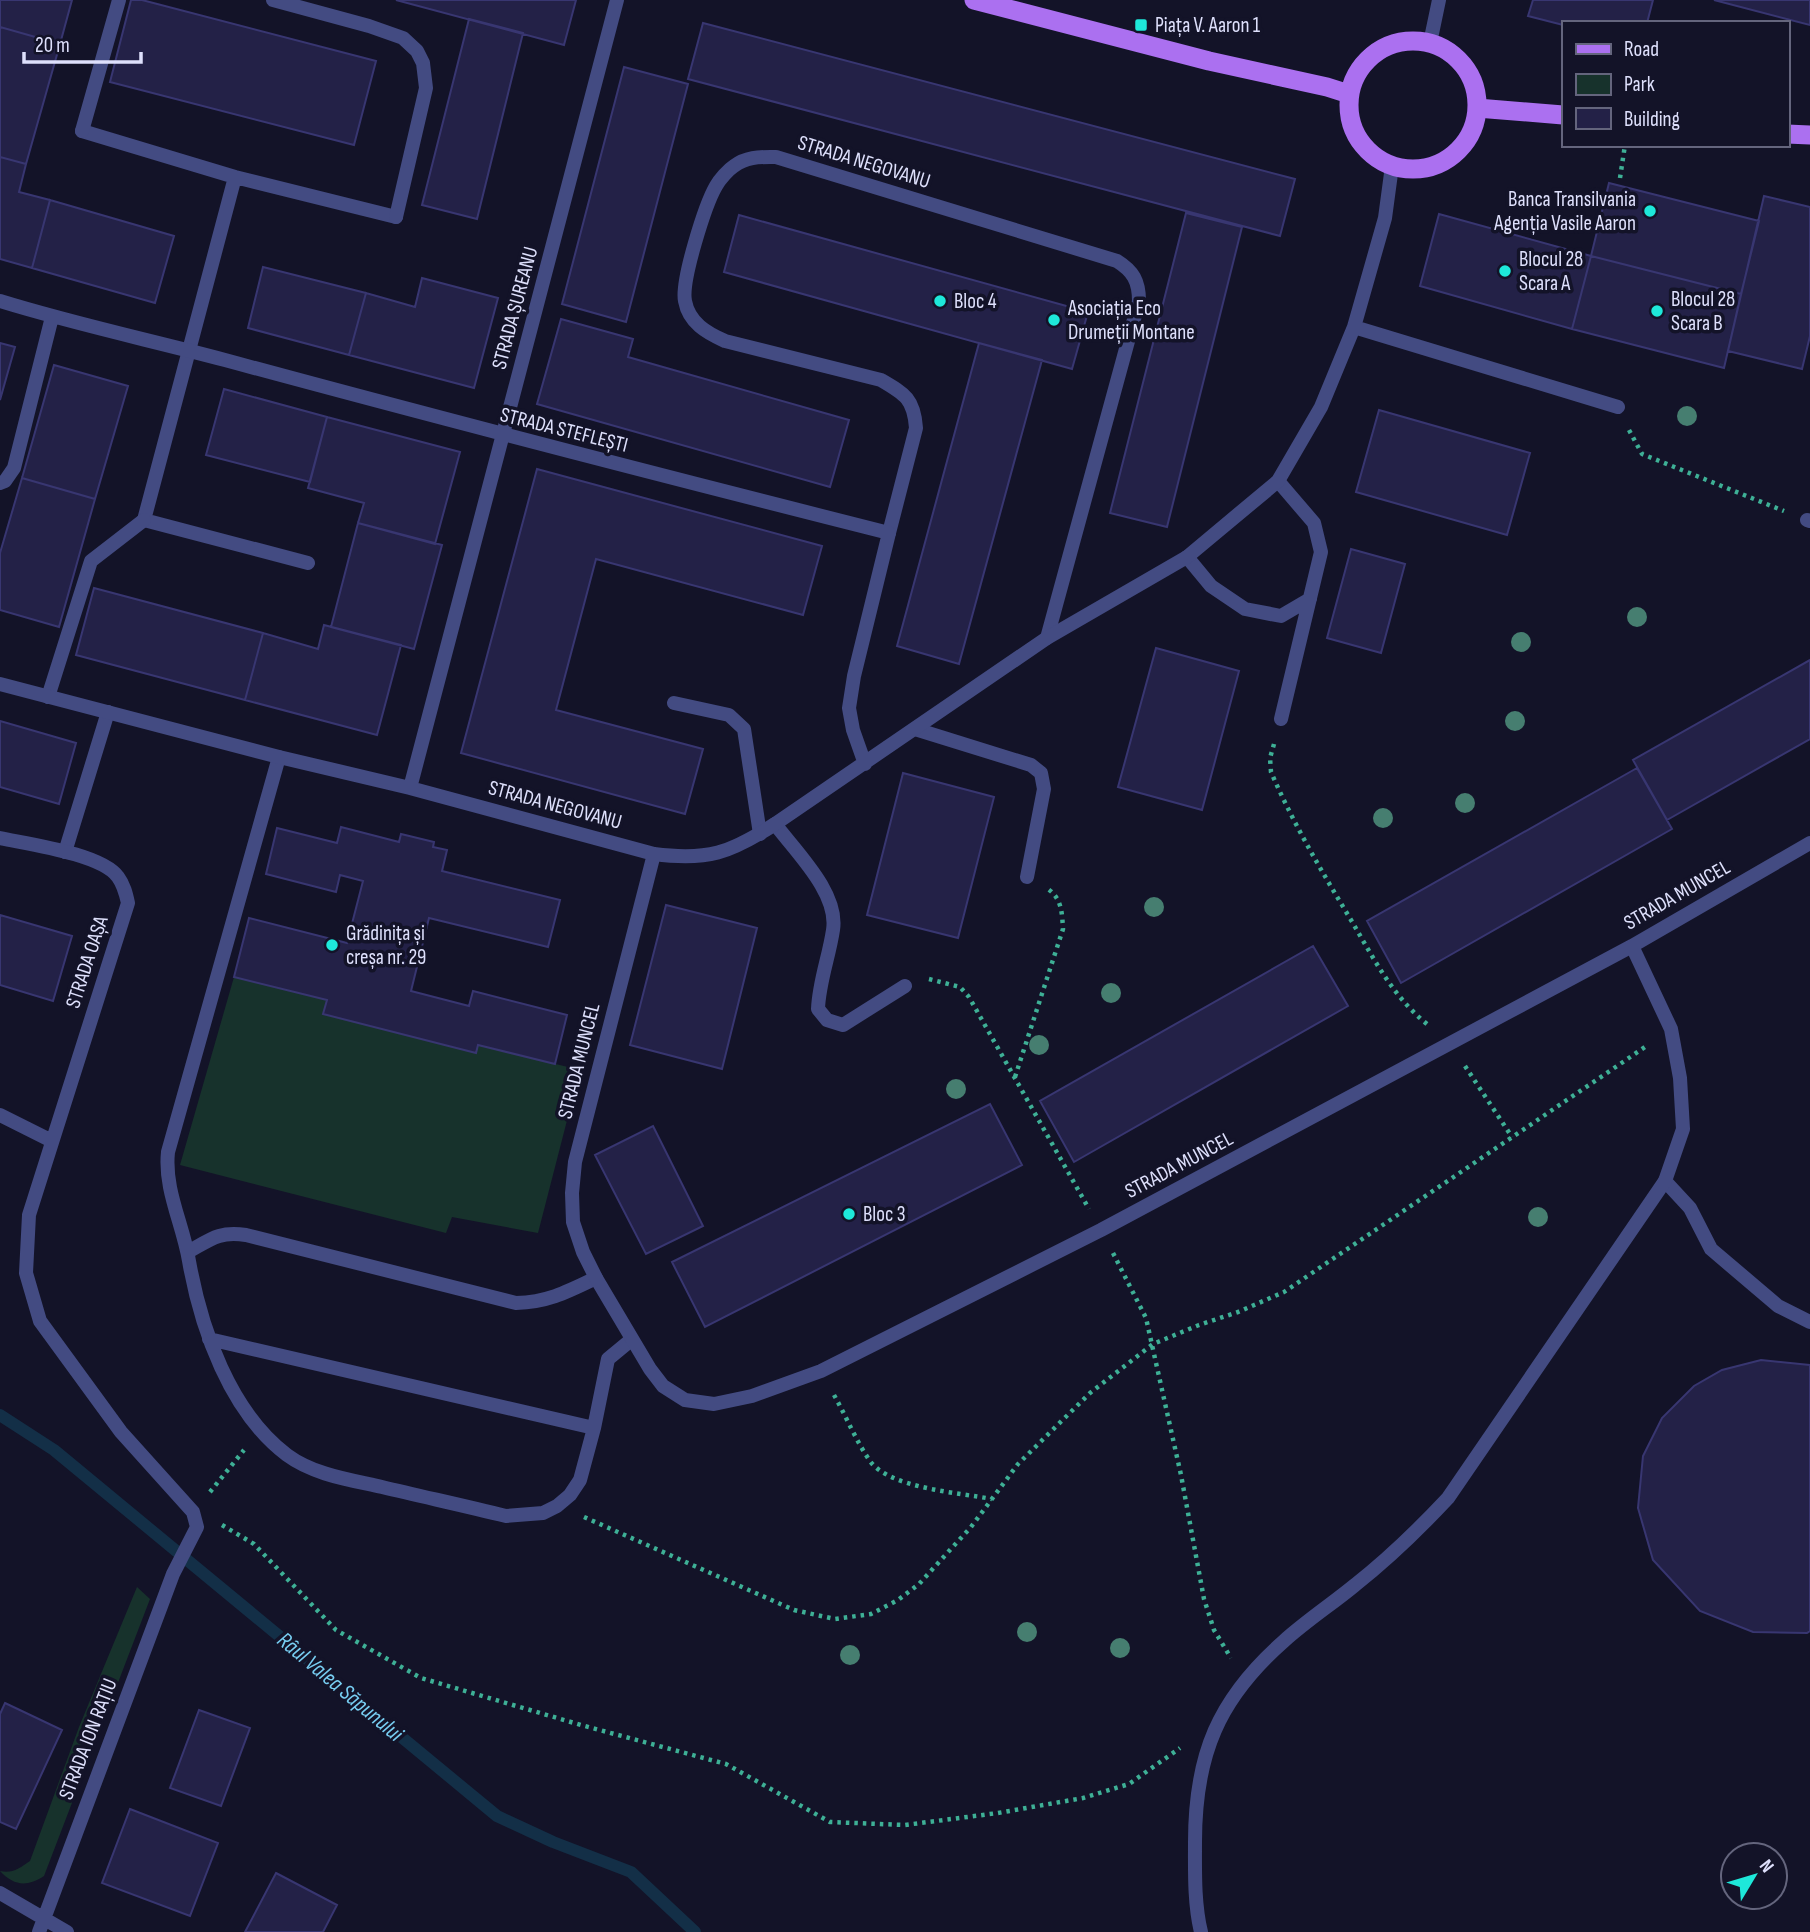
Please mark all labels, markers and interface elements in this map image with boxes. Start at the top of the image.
place label: Piața V. Aaron 1 [1155,13,1261,38]
marker: Piața V. Aaron 1 [1133,17,1149,33]
scale bar [24,21,142,65]
legend [1562,21,1789,147]
text: 20 m [35,33,70,58]
text: Road [1624,37,1659,62]
text: Park [1624,72,1655,97]
text: Building [1624,107,1680,132]
street label: STRADA NEGOVANU [795,130,933,194]
place label: Banca Transilvania Agenția Vasile Aaron [1493,187,1636,236]
marker: Banca Transilvania Agenția Vasile Aaron [1642,203,1658,219]
street label: STRADA ȘUREANU [487,244,543,372]
place label: Blocul 28 Scara A [1519,247,1583,296]
marker: Blocul 28 Scara A [1497,263,1513,279]
place label: Blocul 28 Scara B [1671,287,1735,336]
place label: Bloc 4 [954,289,997,314]
marker: Bloc 4 [932,293,948,309]
place label: Asociația Eco Drumeții Montane [1067,296,1195,345]
marker: Blocul 28 Scara B [1649,303,1665,319]
marker: Asociația Eco Drumeții Montane [1046,312,1062,328]
street label: STRADA STEFLEȘTI [498,402,630,458]
street label: STRADA NEGOVANU [486,775,624,835]
street label: STRADA MUNCEL [1619,854,1735,935]
street label: STRADA OAȘA [60,912,114,1011]
place label: Grădinița și creșa nr. 29 [346,921,426,970]
marker: Grădinița și creșa nr. 29 [324,937,340,953]
street label: STRADA MUNCEL [553,1000,606,1121]
street label: STRADA MUNCEL [1121,1126,1237,1204]
place label: Bloc 3 [863,1202,906,1227]
marker: Bloc 3 [841,1206,857,1222]
water label: Râul Valea Săpunului [271,1626,409,1748]
street label: STRADA ION RAȚIU [53,1675,123,1803]
north arrow [1719,1841,1789,1911]
text: N [1754,1855,1778,1878]

